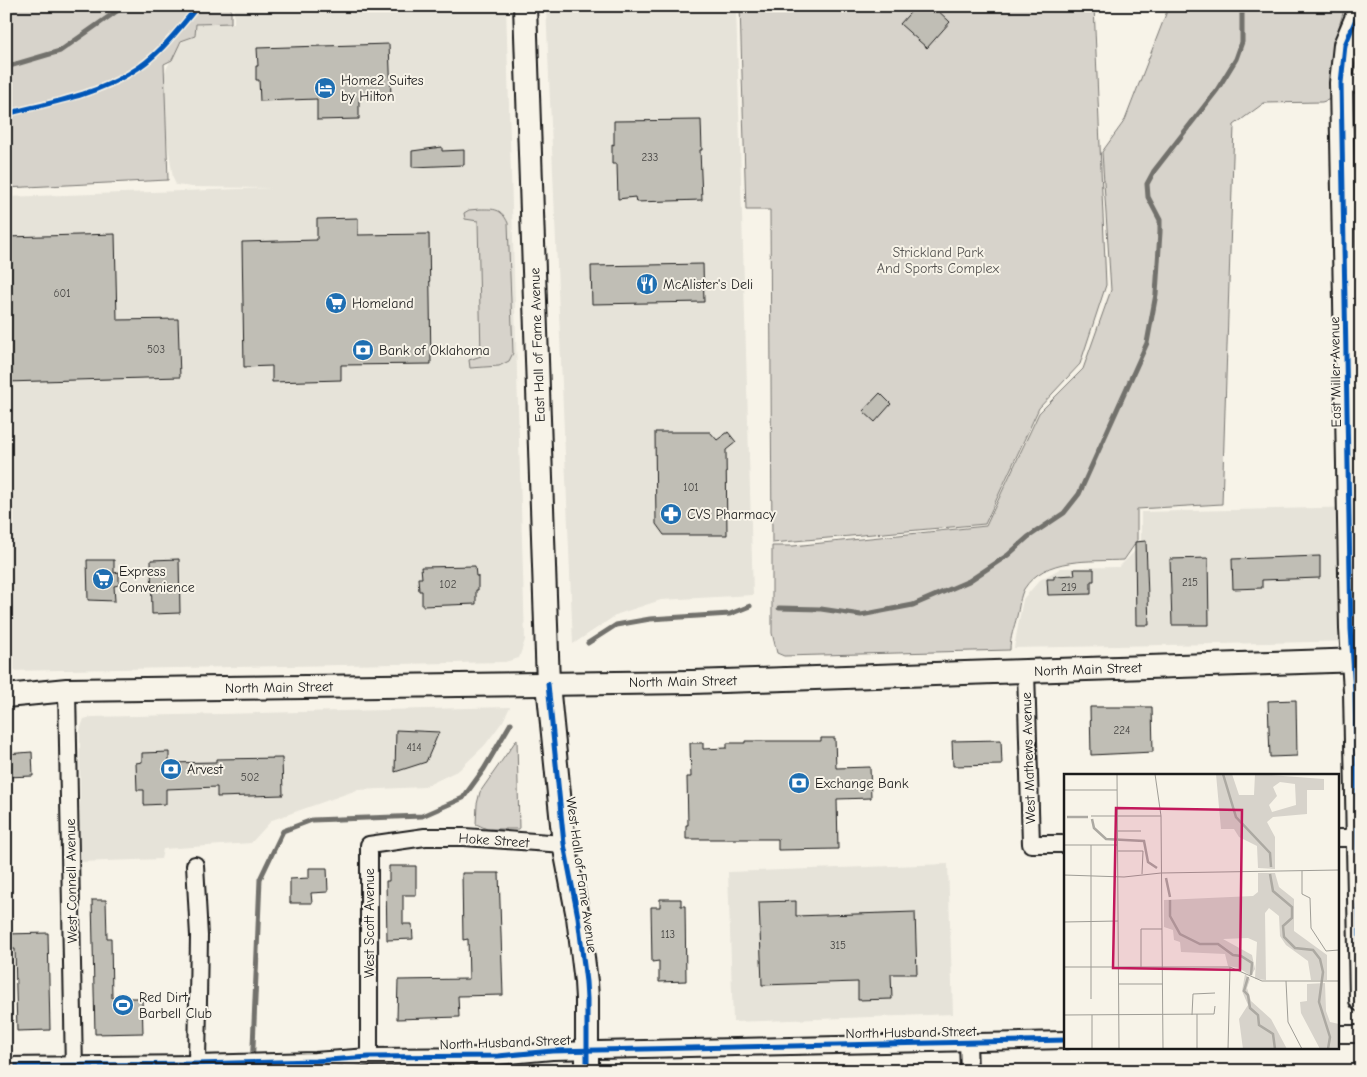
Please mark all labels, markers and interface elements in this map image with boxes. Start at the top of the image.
place label: Home2 Suites by Hilton [341,72,424,105]
hotel icon: Home2 Suites by Hilton [313,76,337,100]
house number: 233 [642,151,658,164]
park label: Strickland Park And Sports Complex [877,244,1000,277]
street label: East Hall of Fame Avenue [526,267,549,423]
restaurant icon: McAlister's Deli [635,272,659,296]
place label: McAlister's Deli [663,276,753,293]
house number: 601 [53,287,71,300]
supermarket icon: Homeland [324,291,348,315]
place label: Homeland [352,295,414,312]
street label: East Miller Avenue [1326,316,1345,428]
bank icon: Bank of Oklahoma [351,338,375,362]
place label: Bank of Oklahoma [379,342,490,359]
house number: 503 [147,343,165,356]
house number: 101 [683,481,699,494]
pharmacy icon: CVS Pharmacy [659,502,683,526]
place label: CVS Pharmacy [687,506,776,523]
place label: Express Convenience [119,563,195,596]
supermarket icon: Express Convenience [91,567,115,591]
house number: 215 [1182,576,1198,589]
house number: 102 [440,578,457,591]
house number: 219 [1061,581,1077,594]
street label: North Main Street [1034,659,1143,680]
street label: North Main Street [629,672,738,691]
street label: North Main Street [225,678,334,697]
street label: West Mathews Avenue [1018,692,1039,824]
house number: 224 [1114,724,1130,737]
house number: 414 [407,741,421,754]
bank icon: Arvest [159,757,183,781]
place label: Arvest [187,761,224,778]
house number: 502 [241,771,259,784]
bank icon: Exchange Bank [787,771,811,795]
inset map [1064,774,1340,1050]
place label: Exchange Bank [815,775,909,792]
street label: West Hall of Fame Avenue [562,796,601,954]
street label: West Connell Avenue [62,819,81,943]
street label: Hoke Street [458,830,531,852]
street label: West Scott Avenue [361,868,378,978]
house number: 113 [661,928,675,941]
house number: 315 [830,939,846,952]
place label: Red Dirt Barbell Club [139,989,212,1022]
sports icon: Red Dirt Barbell Club [111,993,135,1017]
street label: North Husband Street [845,1023,978,1042]
street label: North Husband Street [439,1032,572,1053]

